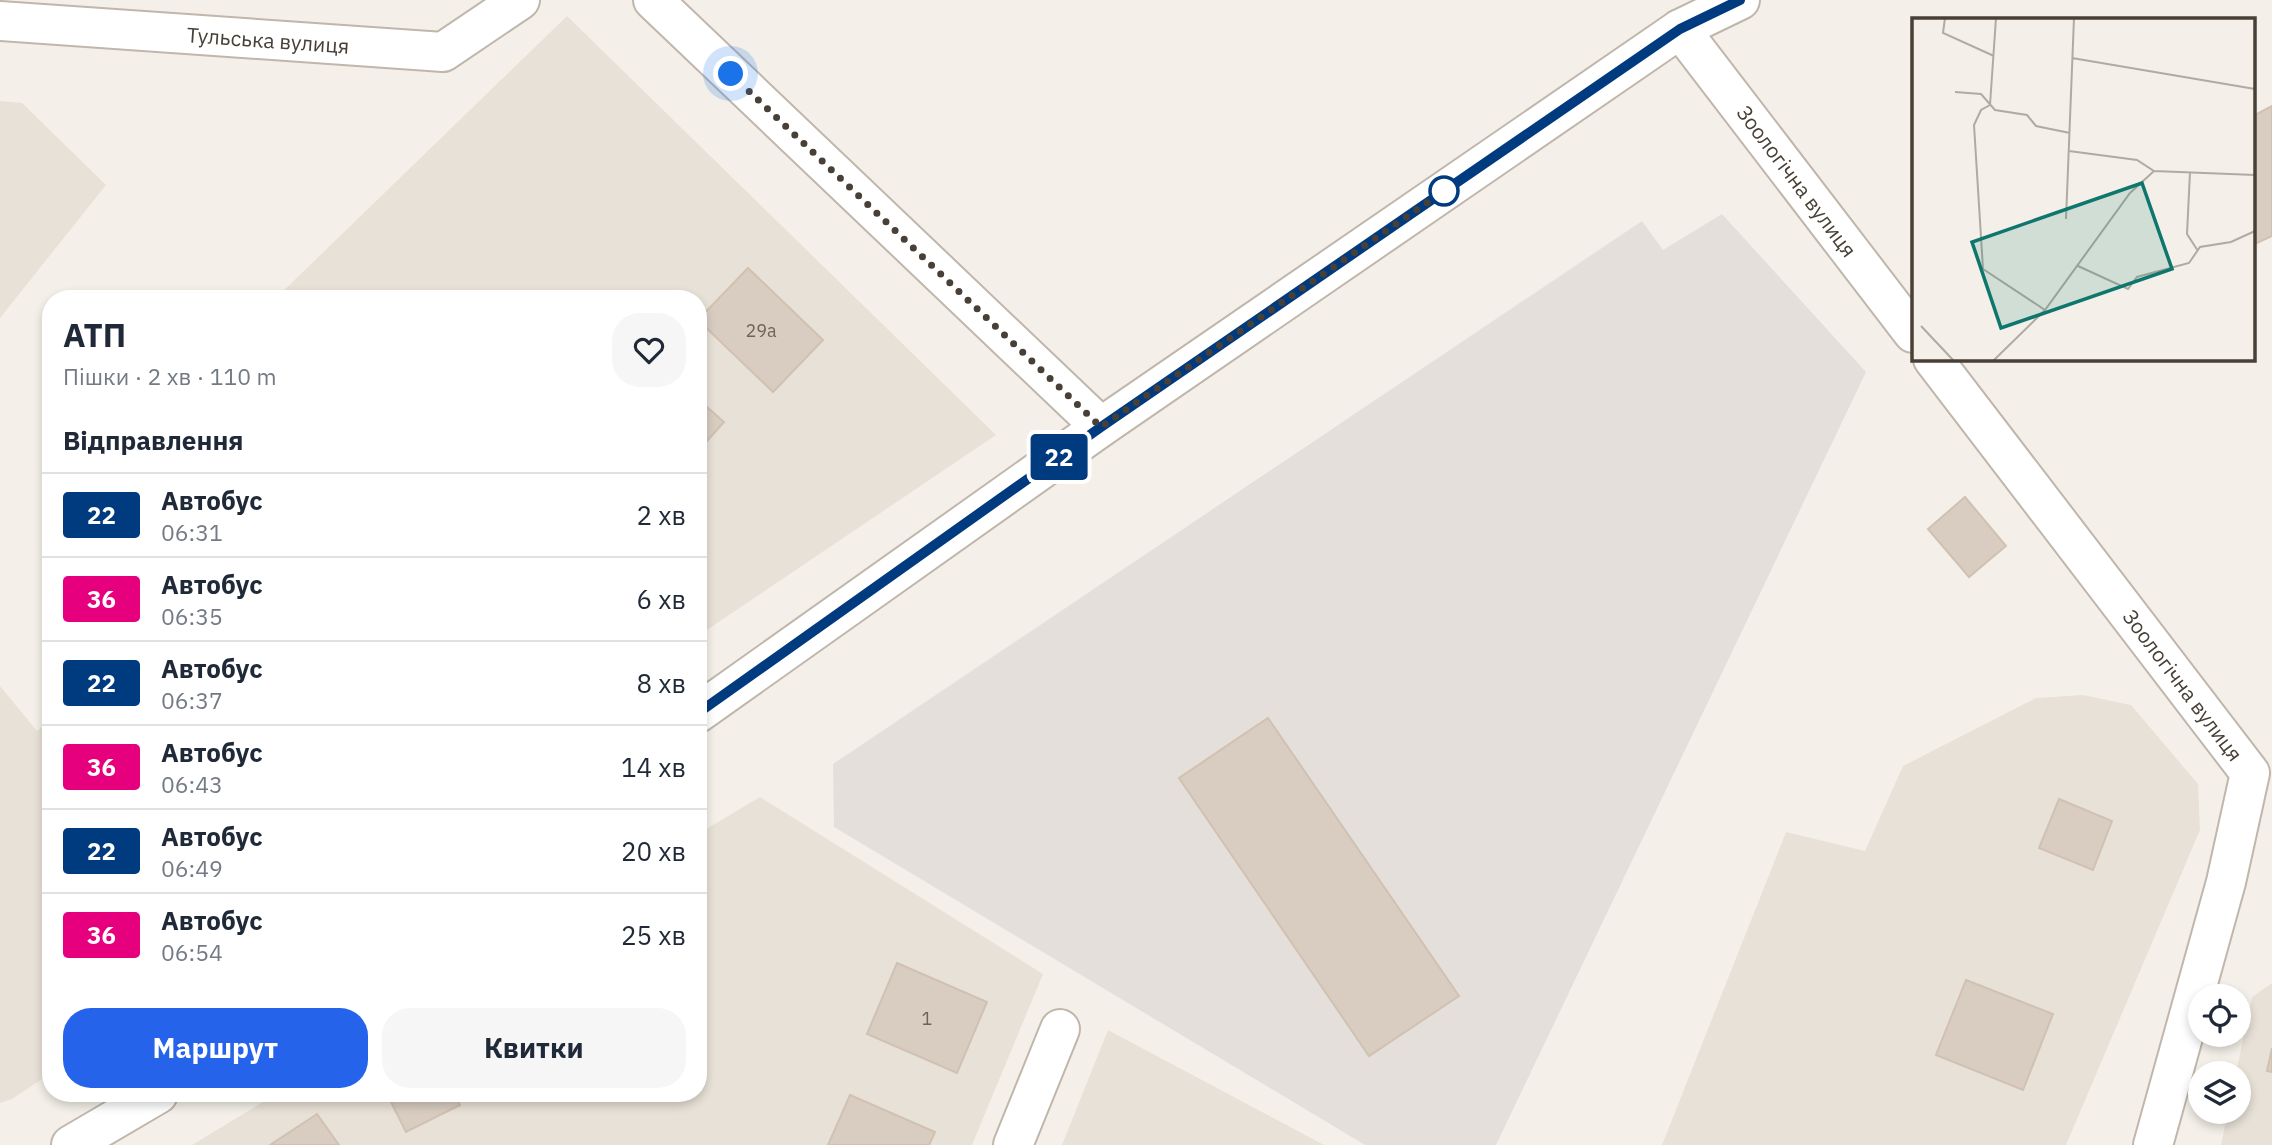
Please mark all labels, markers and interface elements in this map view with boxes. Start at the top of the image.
inset map [1912,18,2254,360]
street label: Тульська вулиця [186,20,350,60]
your location [713,56,748,91]
street label: Зоологічна вулиця [1731,99,1863,263]
unlabelled marker [1429,176,1459,206]
text: АТП [63,313,126,356]
button: heart [612,313,686,387]
house number: 29а [745,319,777,342]
text: Пішки · 2 хв · 110 m [63,361,277,391]
text: Відправлення [63,423,244,457]
line badge: 22 [1028,434,1090,480]
text: 22 [1045,441,1073,473]
text: Автобус [161,483,263,517]
text: 2 хв [637,498,686,532]
text: 22 [87,499,116,531]
text: 06:31 [161,517,223,547]
text: Автобус [161,567,263,601]
text: 6 хв [637,582,686,616]
text: 36 [87,583,116,615]
text: 06:35 [161,601,223,631]
street label: Зоологічна вулиця [2117,603,2249,767]
text: Автобус [161,651,263,685]
text: 8 хв [637,666,686,700]
text: 22 [87,667,116,699]
text: 06:37 [161,685,223,715]
text: Автобус [161,735,263,769]
text: 14 хв [621,750,686,784]
text: 36 [87,751,116,783]
text: 06:43 [161,769,223,799]
text: Автобус [161,819,263,853]
text: 20 хв [621,834,686,868]
text: 22 [87,835,116,867]
text: 06:49 [161,853,223,883]
text: Автобус [161,903,263,937]
text: 25 хв [621,918,686,952]
text: 36 [87,919,116,951]
text: 06:54 [161,937,223,967]
map controls [2188,984,2251,1124]
button: locate [2188,984,2251,1047]
house number: 1 [922,1007,932,1030]
button: Маршрут [63,1008,368,1088]
button: Квитки [382,1008,686,1088]
button: layers [2188,1061,2251,1124]

